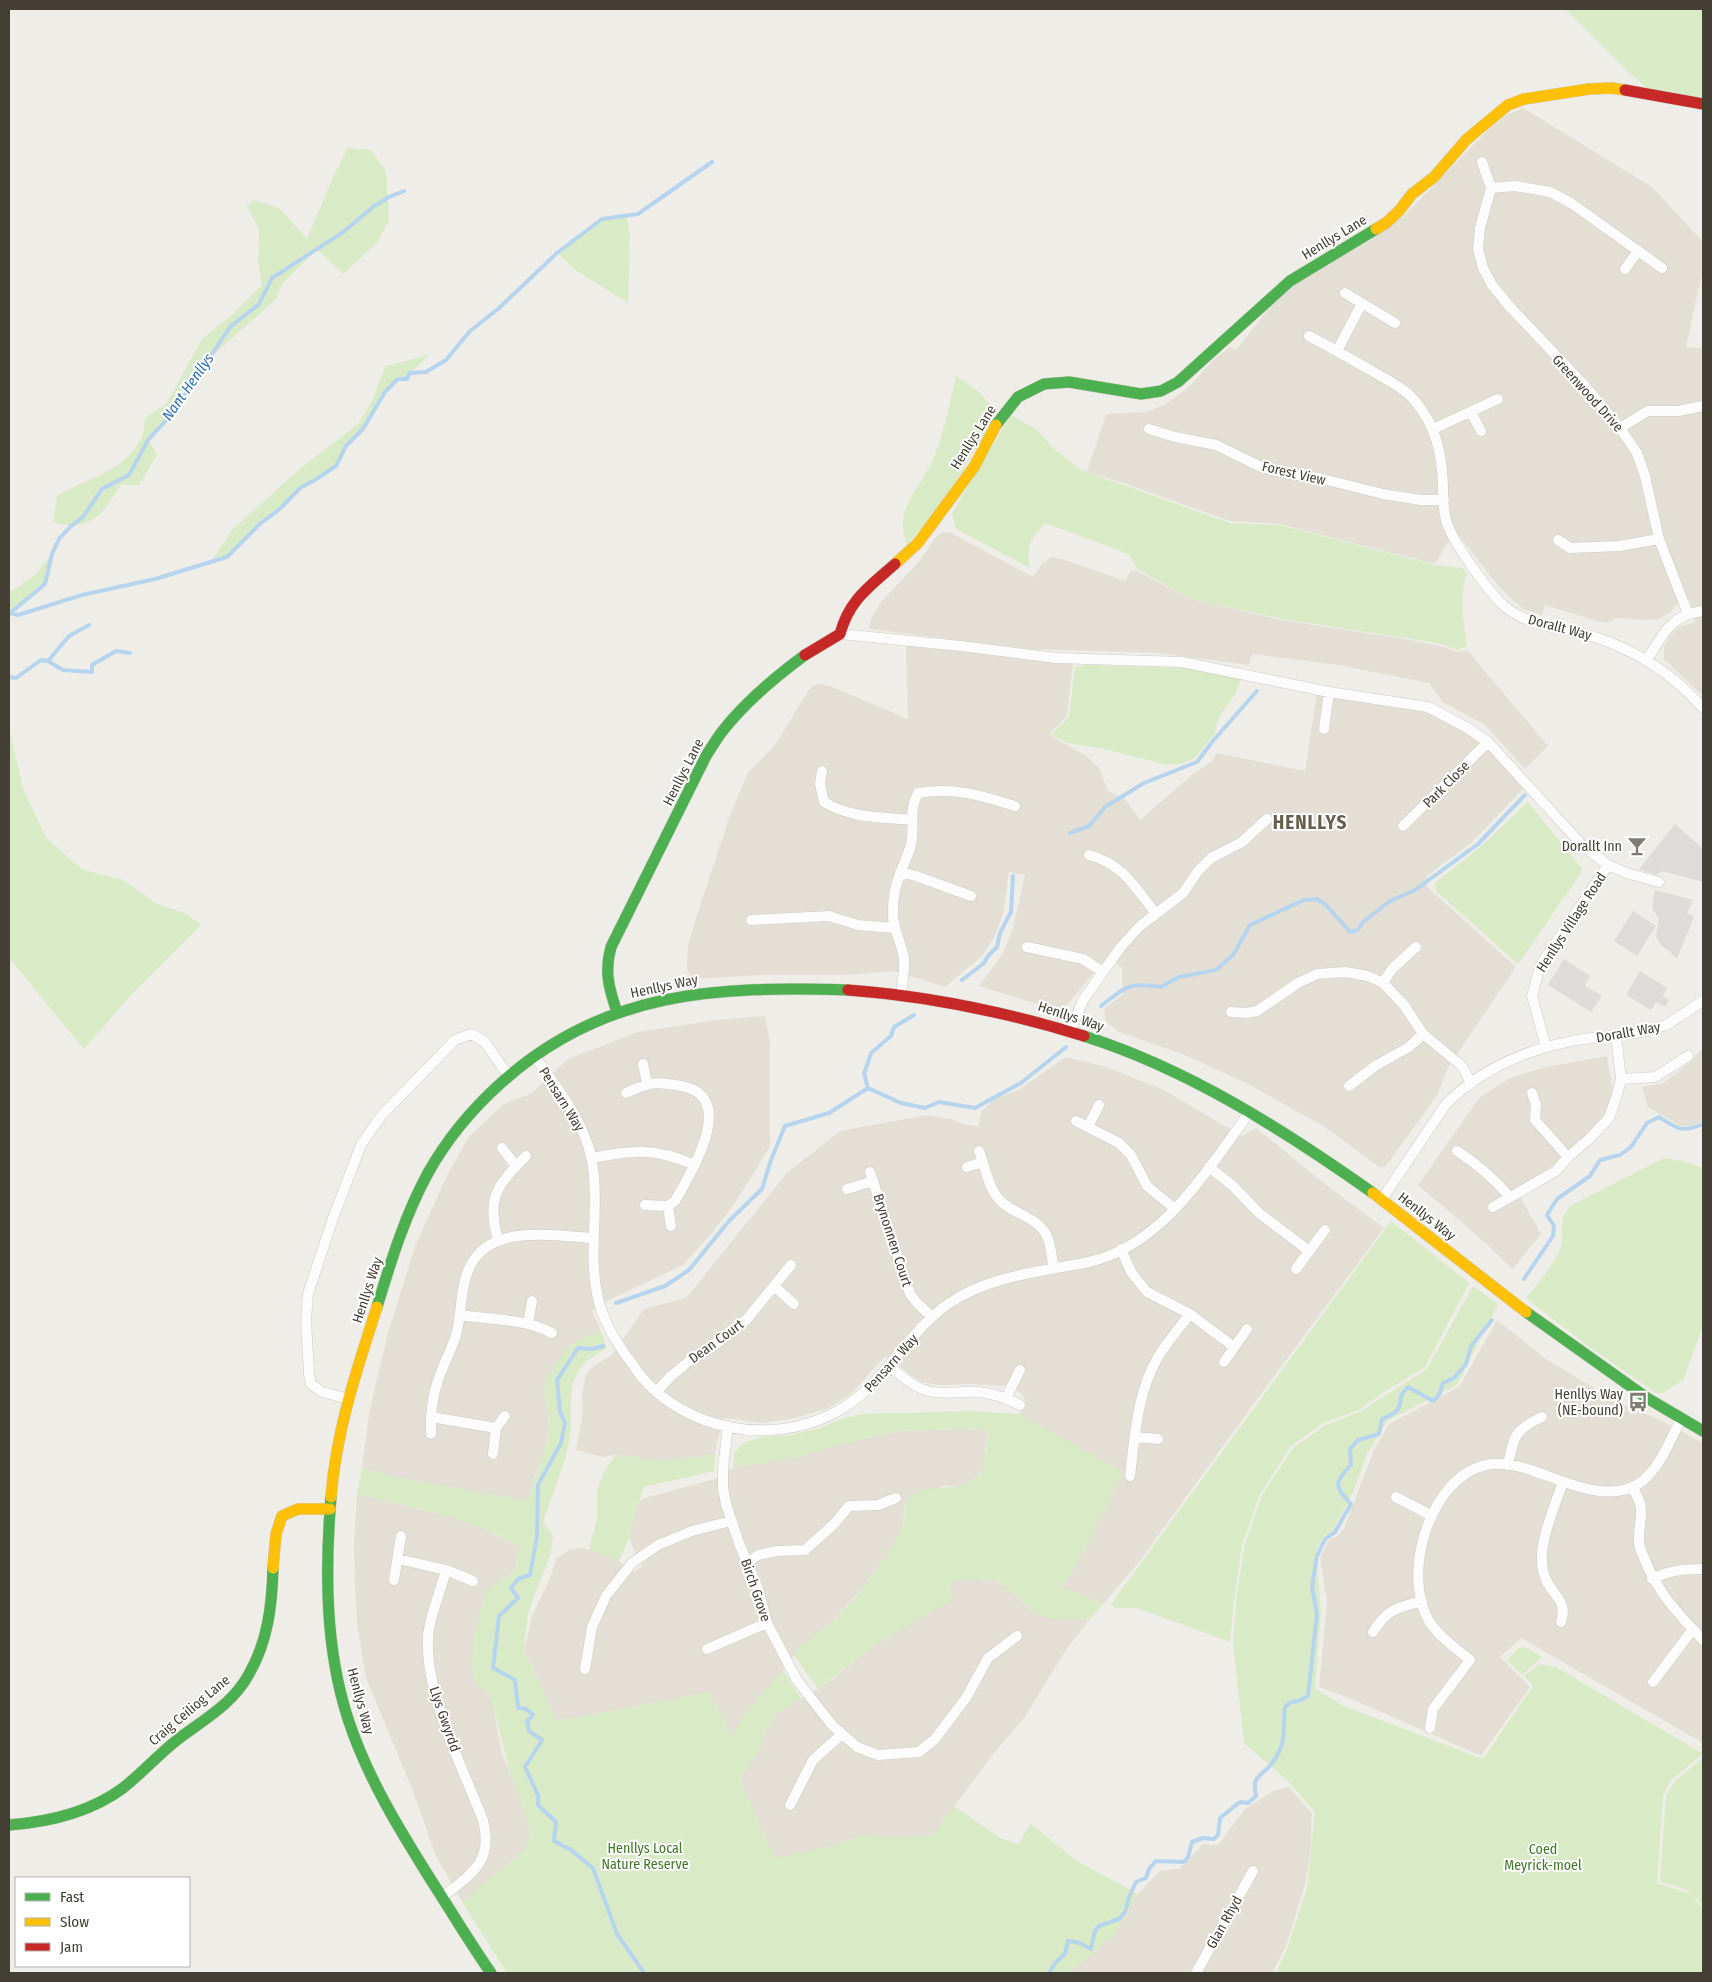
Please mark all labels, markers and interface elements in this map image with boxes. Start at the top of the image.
street label: Henllys Lane [1299,211,1370,263]
water label: Nant Henllys [158,349,218,424]
street label: Greenwood Drive [1549,351,1627,436]
street label: Henllys Lane [947,402,1000,473]
street label: Forest View [1260,458,1327,489]
street label: Dorallt Way [1526,611,1594,644]
street label: Henllys Lane [659,736,708,808]
street label: Park Close [1419,757,1473,811]
district label: HENLLYS [1273,811,1347,834]
bar icon: Dorallt Inn [1626,835,1648,857]
place label: Dorallt Inn [1562,838,1622,855]
street label: Henllys Village Road [1533,869,1610,975]
street label: Henllys Way [629,971,700,1002]
street label: Henllys Way [1036,998,1107,1035]
street label: Dorallt Way [1595,1018,1662,1046]
street label: Pensarn Way [535,1064,588,1135]
street label: Henllys Way [1395,1189,1459,1245]
street label: Brynonnen Court [869,1191,916,1289]
street label: Henllys Way [349,1254,386,1325]
street label: Dean Court [686,1316,747,1367]
street label: Pensarn Way [861,1330,922,1396]
place label: Henllys Way (NE-bound) [1555,1386,1624,1419]
bus stop icon: Henllys Way (NE-bound) [1627,1391,1649,1413]
street label: Birch Grove [737,1557,774,1624]
street label: Henllys Way [343,1666,378,1737]
street label: Craig Ceiliog Lane [145,1671,233,1749]
street label: Llys Gwyrdd [425,1684,464,1754]
park label: Henllys Local Nature Reserve [601,1840,689,1873]
park label: Coed Meyrick-moel [1504,1841,1582,1874]
legend [15,1877,190,1967]
text: Fast [60,1888,84,1906]
street label: Glan Rhyd [1203,1893,1246,1952]
text: Slow [60,1913,89,1931]
text: Jam [60,1938,83,1956]

